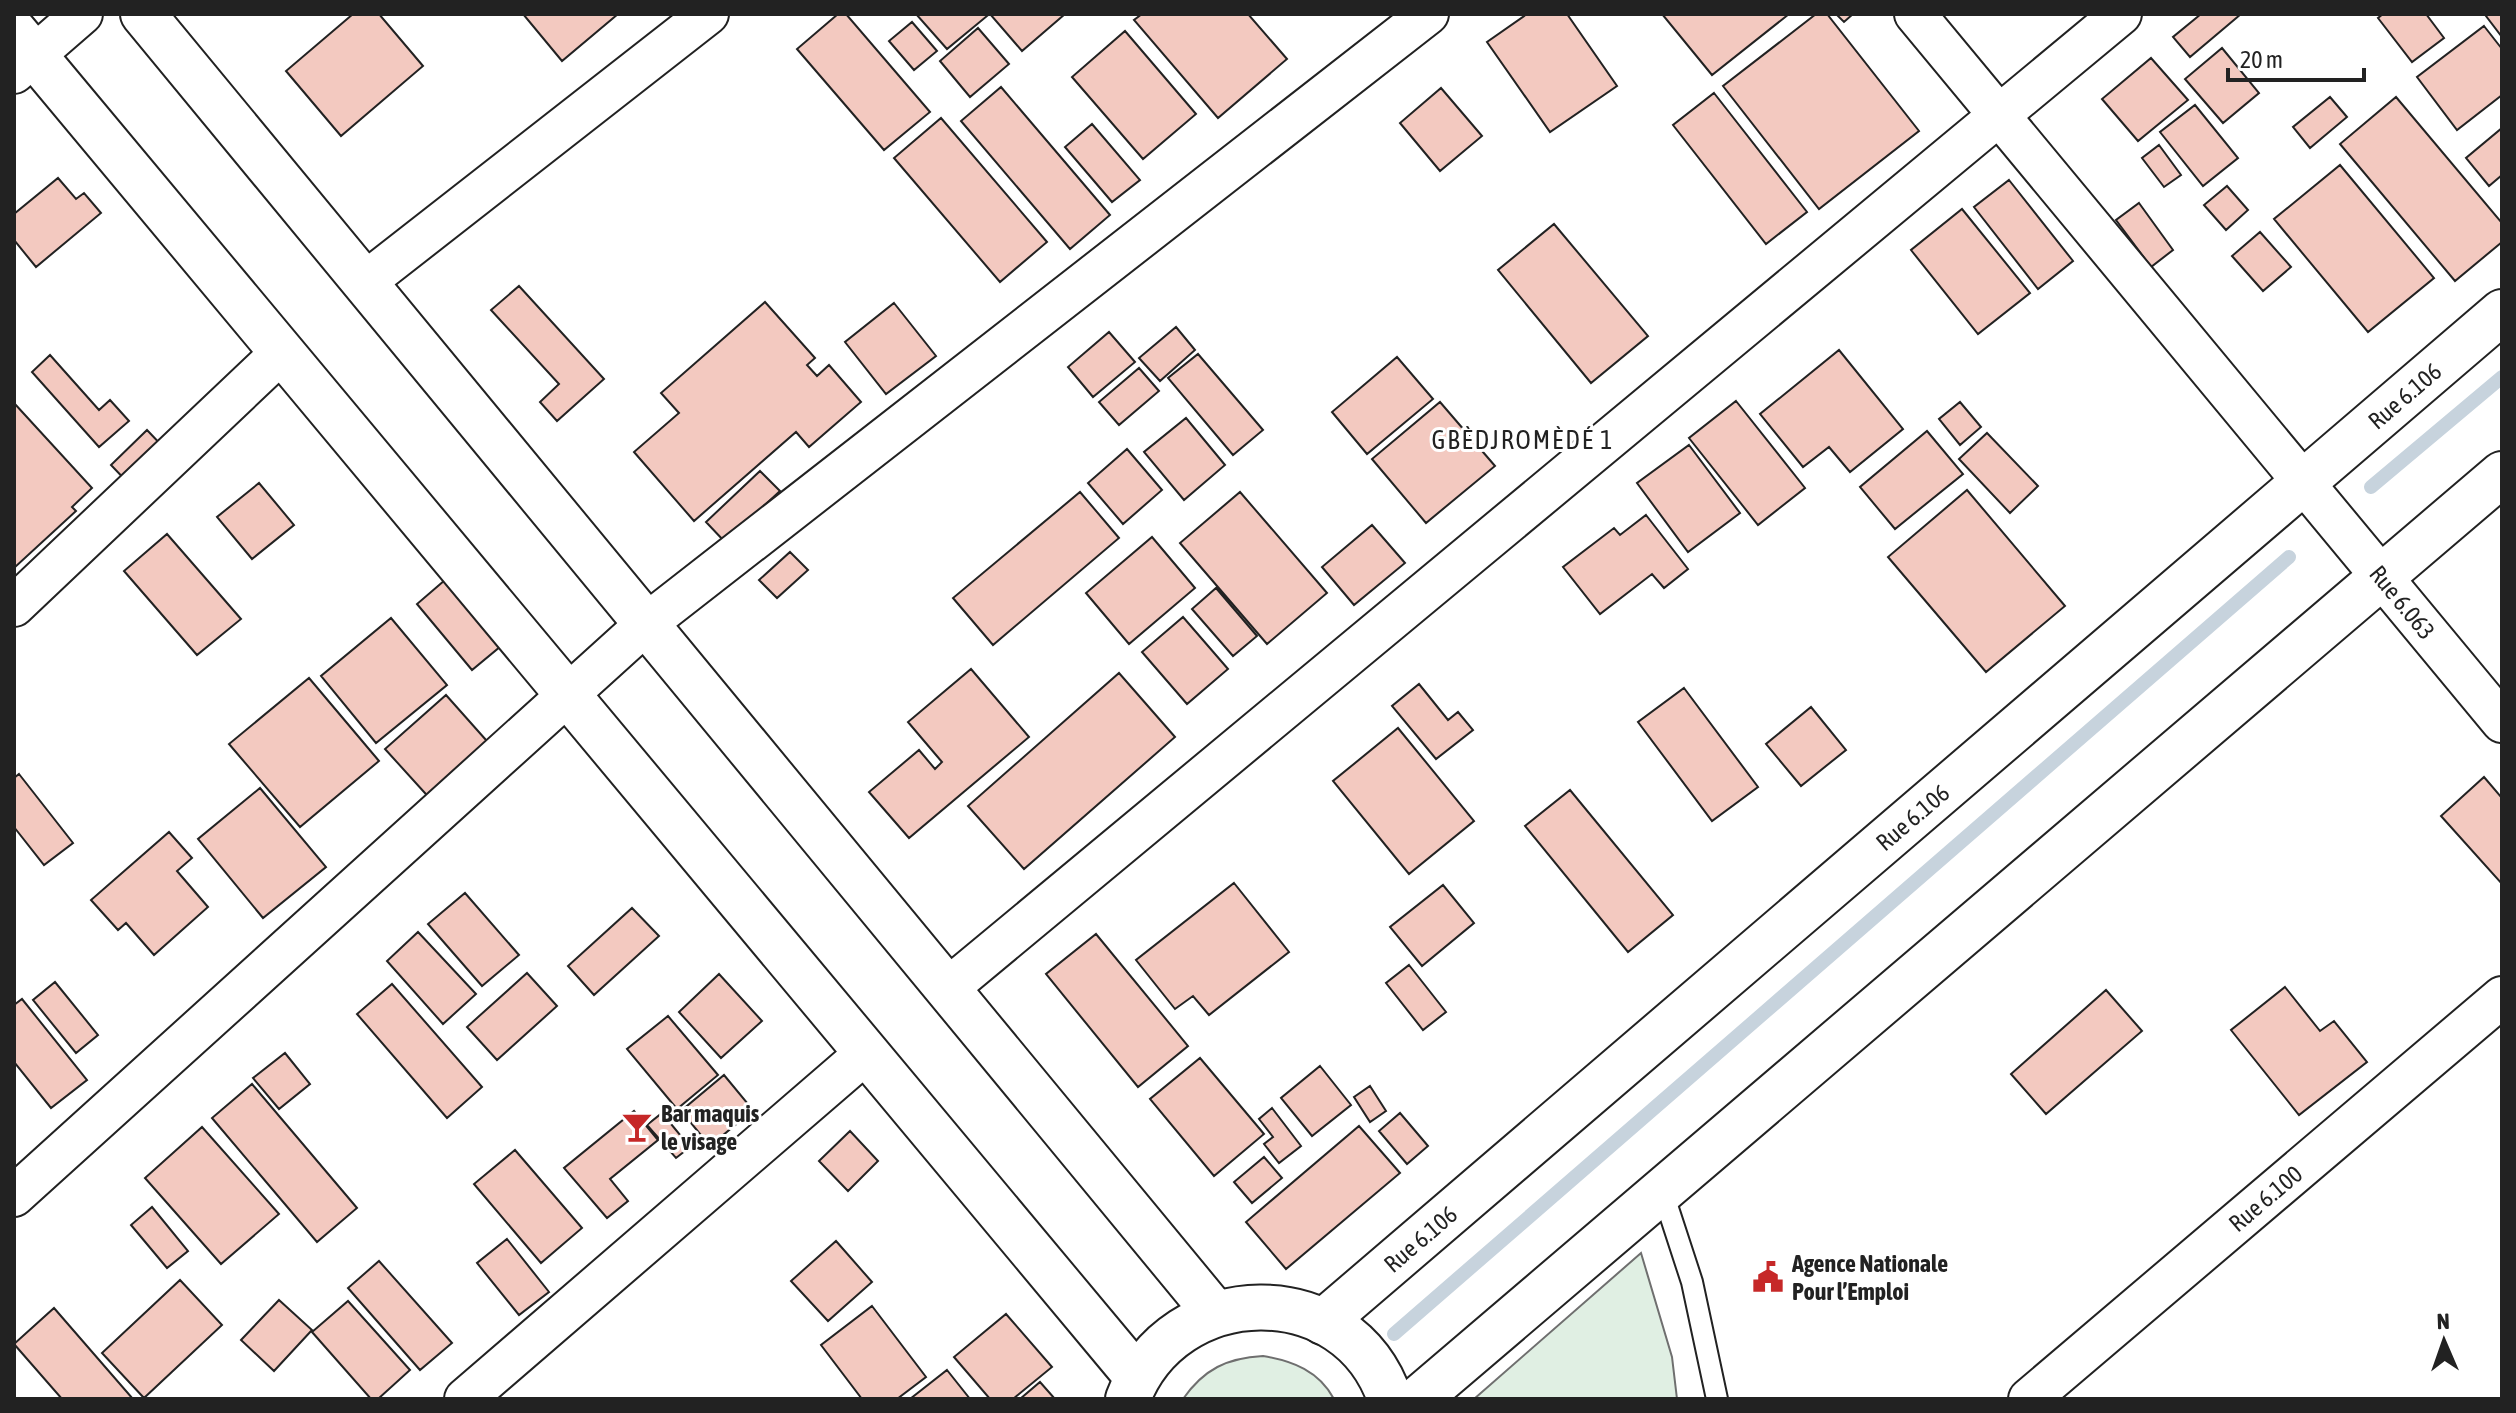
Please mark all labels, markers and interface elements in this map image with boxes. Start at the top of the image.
scale bar [2228,32,2364,82]
text: 20 m [2240,46,2283,73]
street label: Rue 6.106 [2363,357,2446,434]
district label: GBÈDJROMÈDÉ 1 [1431,425,1615,455]
street label: Rue 6.063 [2364,560,2441,644]
street label: Rue 6.106 [1870,779,1954,856]
place label: Bar maquis le visage [661,1100,760,1155]
bar icon: Bar maquis le visage [620,1110,654,1144]
street label: Rue 6.100 [2223,1160,2307,1237]
street label: Rue 6.106 [1378,1200,1462,1277]
place label: Agence Nationale Pour l’Emploi [1791,1250,1948,1305]
public building icon: Agence Nationale Pour l’Emploi [1751,1260,1785,1294]
north arrow [2404,1301,2484,1381]
text: N [2436,1308,2450,1334]

